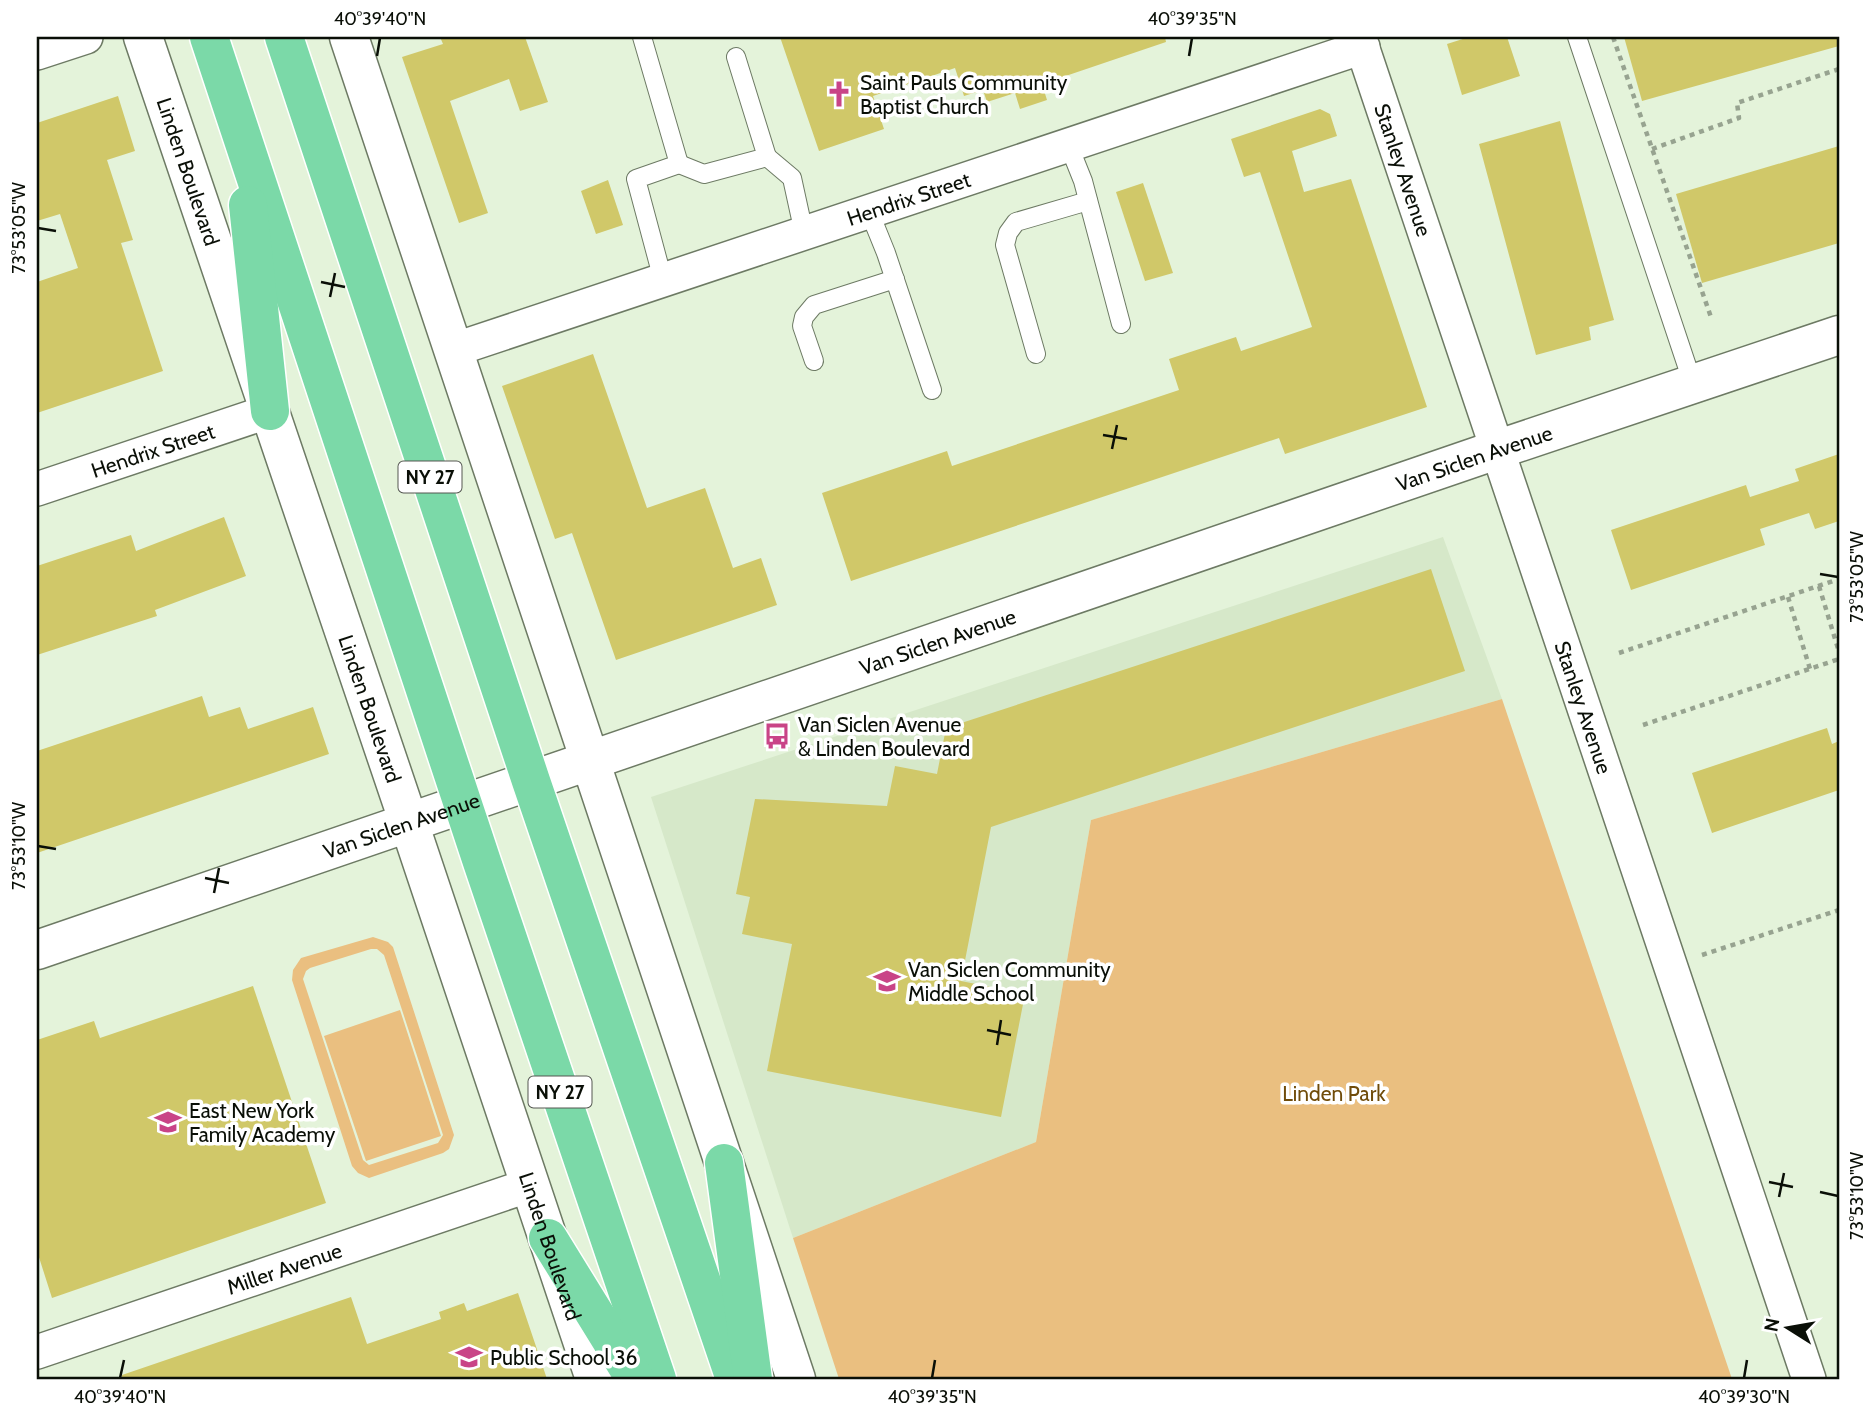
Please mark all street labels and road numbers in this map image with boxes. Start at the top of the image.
street label: Linden Boulevard [152,94,225,249]
street label: Stanley Avenue [1370,100,1437,240]
street label: Hendrix Street [843,166,973,231]
street label: Hendrix Street [88,418,218,483]
street label: Van Siclen Avenue [1393,420,1556,496]
road number: NY 27 [398,462,462,492]
street label: Van Siclen Avenue [856,603,1019,680]
street label: Linden Boulevard [334,631,407,786]
street label: Stanley Avenue [1550,638,1618,777]
street label: Van Siclen Avenue [320,787,483,864]
road number: NY 27 [528,1076,592,1108]
street label: Linden Boulevard [514,1169,587,1323]
street label: Miller Avenue [223,1237,345,1299]

